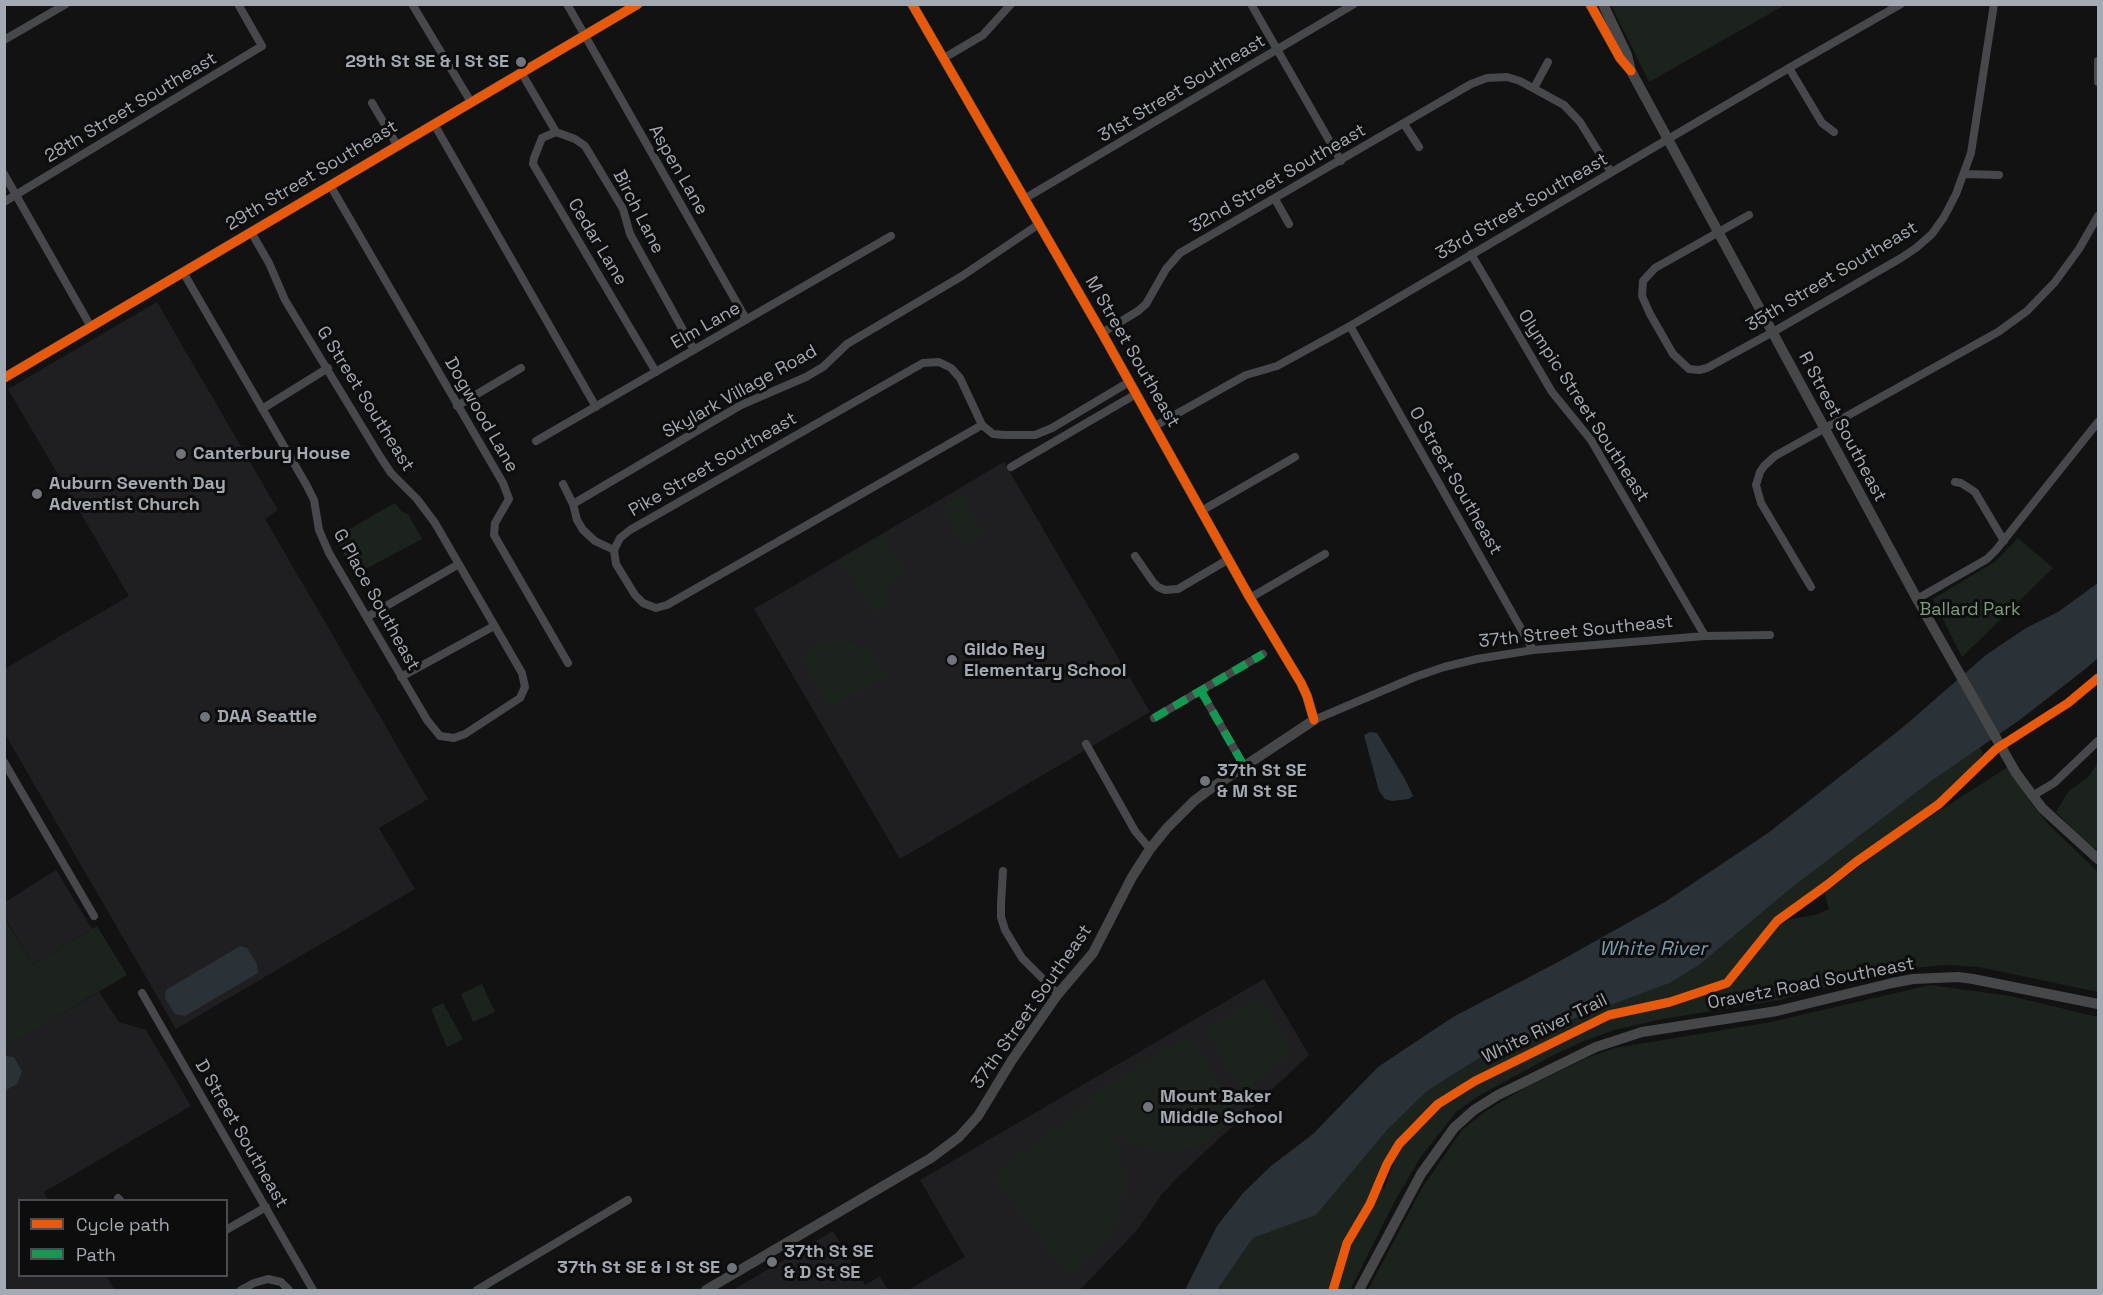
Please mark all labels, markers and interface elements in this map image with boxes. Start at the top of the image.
street label: 31st Street Southeast [1095,31,1269,147]
street label: 28th Street Southeast [41,48,221,168]
place label: 29th St SE & I St SE [345,51,509,73]
marker: 29th St SE & I St SE [514,55,528,69]
street label: 29th Street Southeast [222,116,402,236]
street label: 32nd Street Southeast [1186,120,1370,238]
street label: Aspen Lane [643,121,713,219]
street label: 33rd Street Southeast [1432,149,1612,265]
street label: Birch Lane [608,167,668,257]
street label: Cedar Lane [563,195,631,289]
street label: 35th Street Southeast [1742,217,1922,337]
street label: M Street Southeast [1080,273,1184,431]
street label: Elm Lane [667,298,745,354]
street label: Olympic Street Southeast [1513,306,1653,506]
street label: G Street Southeast [312,322,418,476]
street label: Skylark Village Road [659,341,821,443]
street label: R Street Southeast [1793,348,1891,506]
street label: Dogwood Lane [439,354,523,476]
street label: O Street Southeast [1404,403,1506,559]
street label: Pike Street Southeast [625,408,801,522]
place label: Canterbury House [193,443,350,465]
marker: Canterbury House [174,447,188,461]
place label: Auburn Seventh Day Adventist Church [49,473,226,516]
marker: Auburn Seventh Day Adventist Church [30,487,44,501]
street label: G Place Southeast [328,525,424,675]
park label: Ballard Park [1919,599,2021,621]
street label: 37th Street Southeast [1478,611,1674,653]
place label: Gildo Rey Elementary School [964,639,1127,682]
marker: Gildo Rey Elementary School [945,653,959,667]
place label: DAA Seattle [217,706,317,728]
marker: DAA Seattle [198,710,212,724]
place label: 37th St SE & M St SE [1217,760,1306,802]
marker: 37th St SE & M St SE [1198,774,1212,788]
street label: 37th Street Southeast [967,921,1097,1093]
water label: White River [1599,938,1707,962]
street label: Oravetz Road Southeast [1706,953,1916,1015]
street label: White River Trail [1479,989,1611,1069]
street label: D Street Southeast [190,1056,292,1212]
place label: Mount Baker Middle School [1160,1086,1283,1128]
marker: Mount Baker Middle School [1141,1100,1155,1114]
legend [18,1199,228,1277]
text: Cycle path [76,1213,170,1236]
place label: 37th St SE & D St SE [784,1241,873,1284]
text: Path [76,1243,116,1266]
marker: 37th St SE & D St SE [765,1255,779,1269]
place label: 37th St SE & I St SE [557,1257,720,1279]
marker: 37th St SE & I St SE [725,1261,739,1275]

